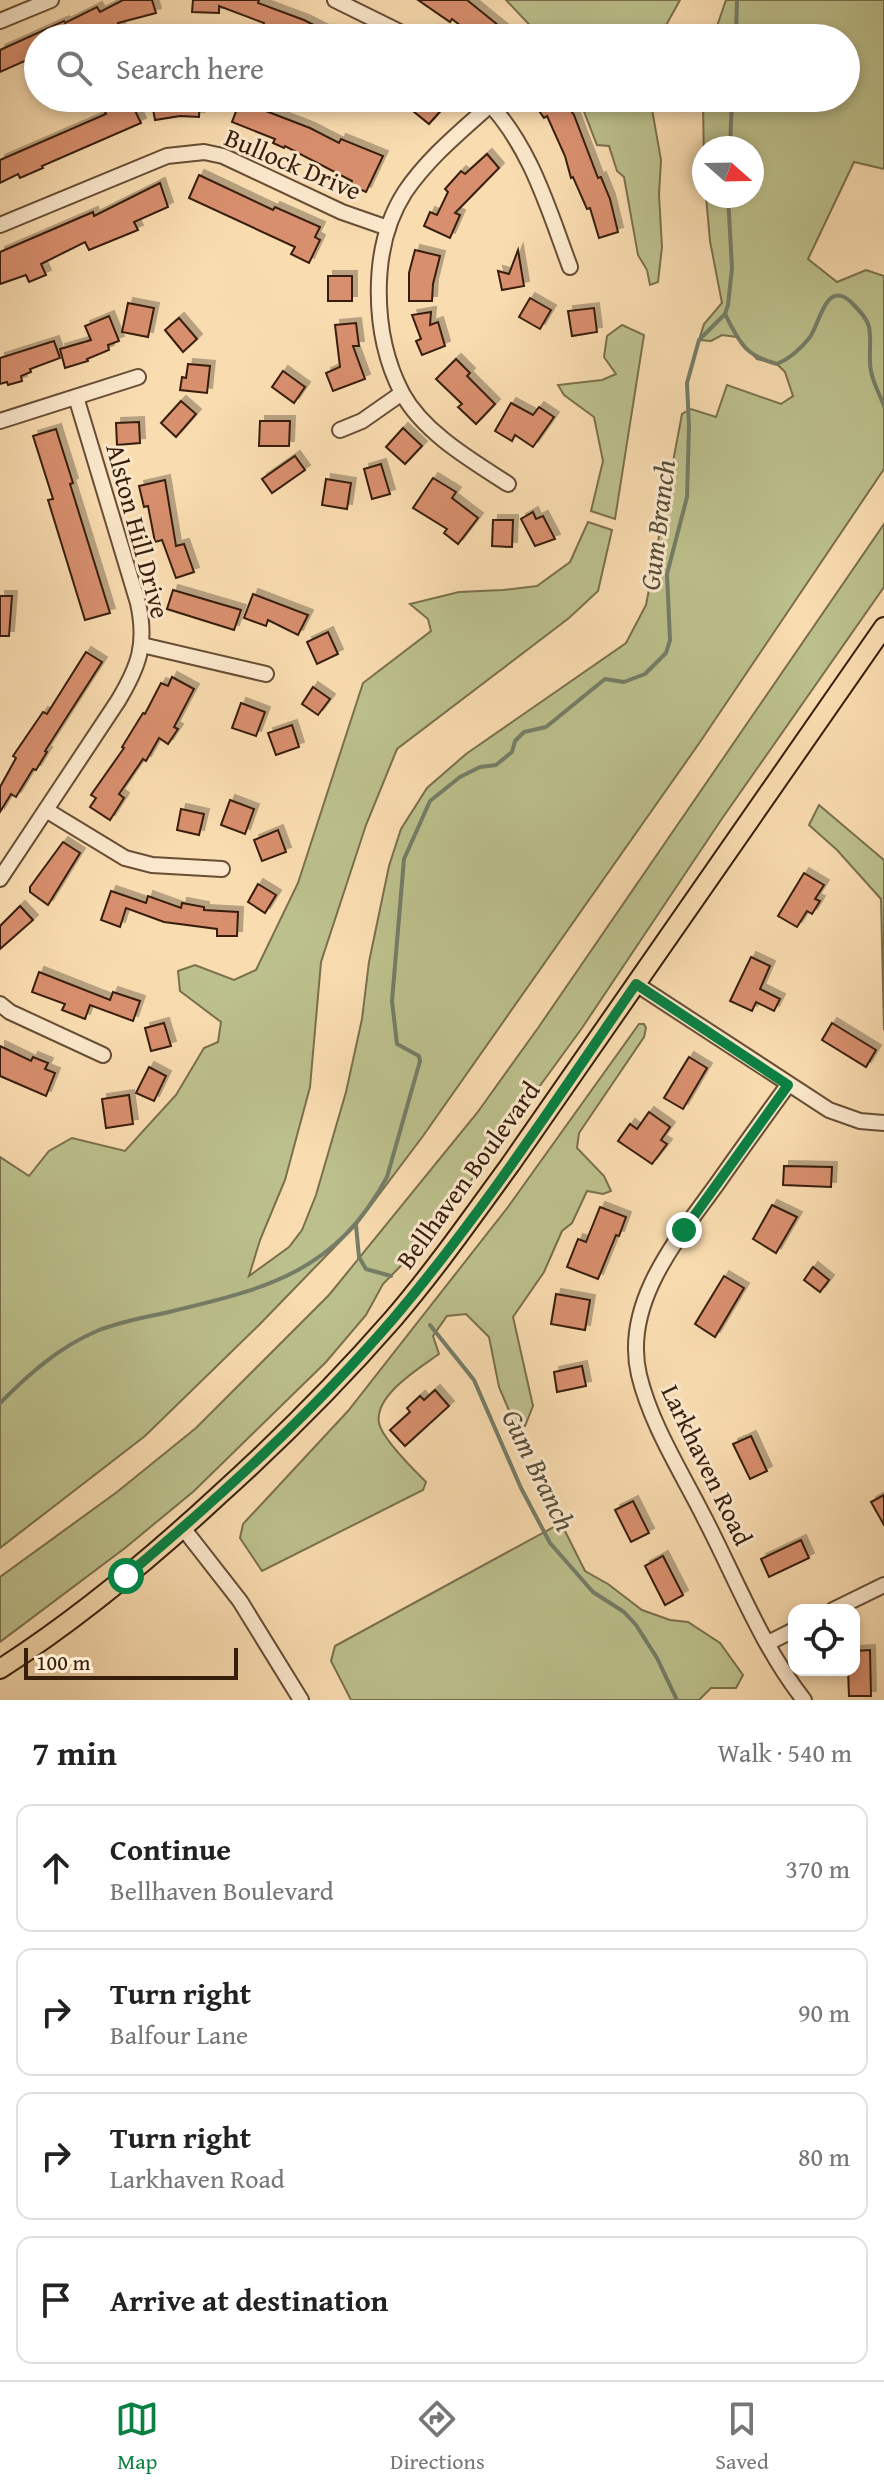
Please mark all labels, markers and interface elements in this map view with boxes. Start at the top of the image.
search box [24,24,860,112]
icon: search [52,46,96,90]
text: Search here [116,46,264,90]
street label: Bullock Drive [219,117,368,210]
north arrow [692,136,764,208]
street label: Alston Hill Drive [96,439,181,623]
water label: Gum Branch [628,457,685,593]
street label: Bellhaven Boulevard [386,1073,549,1277]
route end [666,1212,702,1248]
street label: Larkhaven Road [652,1378,763,1552]
water label: Gum Branch [492,1402,587,1538]
route start [108,1558,144,1594]
map controls [788,1604,860,1676]
button: locate [788,1604,860,1676]
scale bar [24,1644,238,1680]
text: 100 m [36,1646,91,1678]
text: 7 min [32,1728,117,1777]
text: Walk · 540 m [718,1733,852,1772]
text: Continue [110,1827,231,1871]
icon: ahead [34,1846,78,1890]
text: 370 m [785,1849,850,1888]
text: Bellhaven Boulevard [110,1871,334,1910]
text: Turn right [110,1971,251,2015]
icon: right [34,1990,78,2034]
text: 90 m [798,1993,850,2032]
text: Balfour Lane [110,2015,248,2054]
text: Turn right [110,2115,251,2159]
icon: right [34,2134,78,2178]
text: 80 m [798,2137,850,2176]
text: Larkhaven Road [110,2159,285,2198]
icon: arrive [34,2278,78,2322]
text: Arrive at destination [110,2278,388,2322]
tab: Map [115,2397,159,2477]
tab: Directions [390,2397,485,2477]
tab: Saved [715,2397,769,2477]

